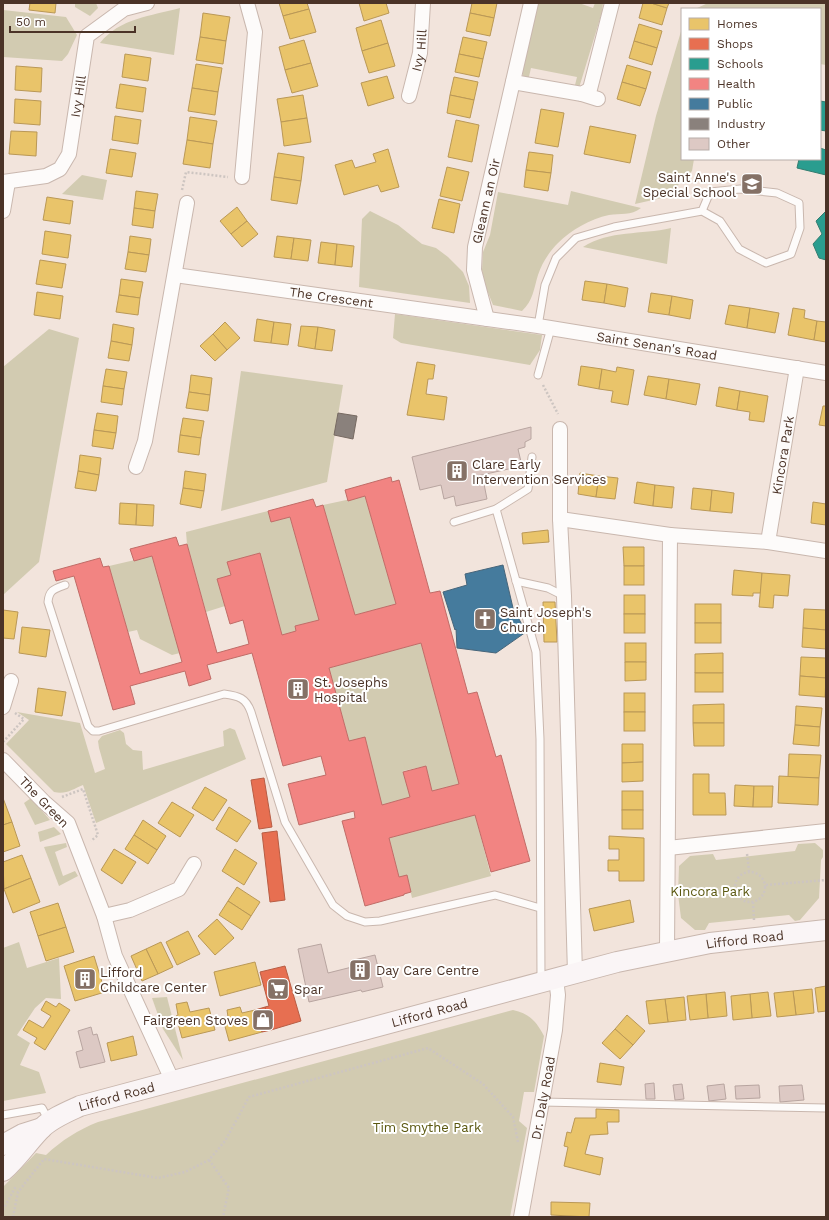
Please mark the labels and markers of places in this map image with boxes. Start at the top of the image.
place label: Saint Anne's Special School [643,170,736,200]
school or university icon: Saint Anne's Special School [739,171,765,197]
place label: Clare Early Intervention Services [472,457,607,487]
building icon: Clare Early Intervention Services [444,458,470,484]
place label: Saint Joseph's Church [500,605,592,635]
church icon: Saint Joseph's Church [472,606,498,632]
place label: St. Josephs Hospital [314,675,388,705]
building icon: St. Josephs Hospital [285,676,311,702]
building icon: Day Care Centre [347,957,373,983]
place label: Day Care Centre [376,963,479,978]
place label: Lifford Childcare Center [100,965,207,995]
building icon: Lifford Childcare Center [72,966,98,992]
supermarket icon: Spar [265,976,291,1002]
place label: Spar [294,982,323,997]
shop icon: Fairgreen Stoves [250,1007,276,1033]
place label: Fairgreen Stoves [143,1013,248,1028]

